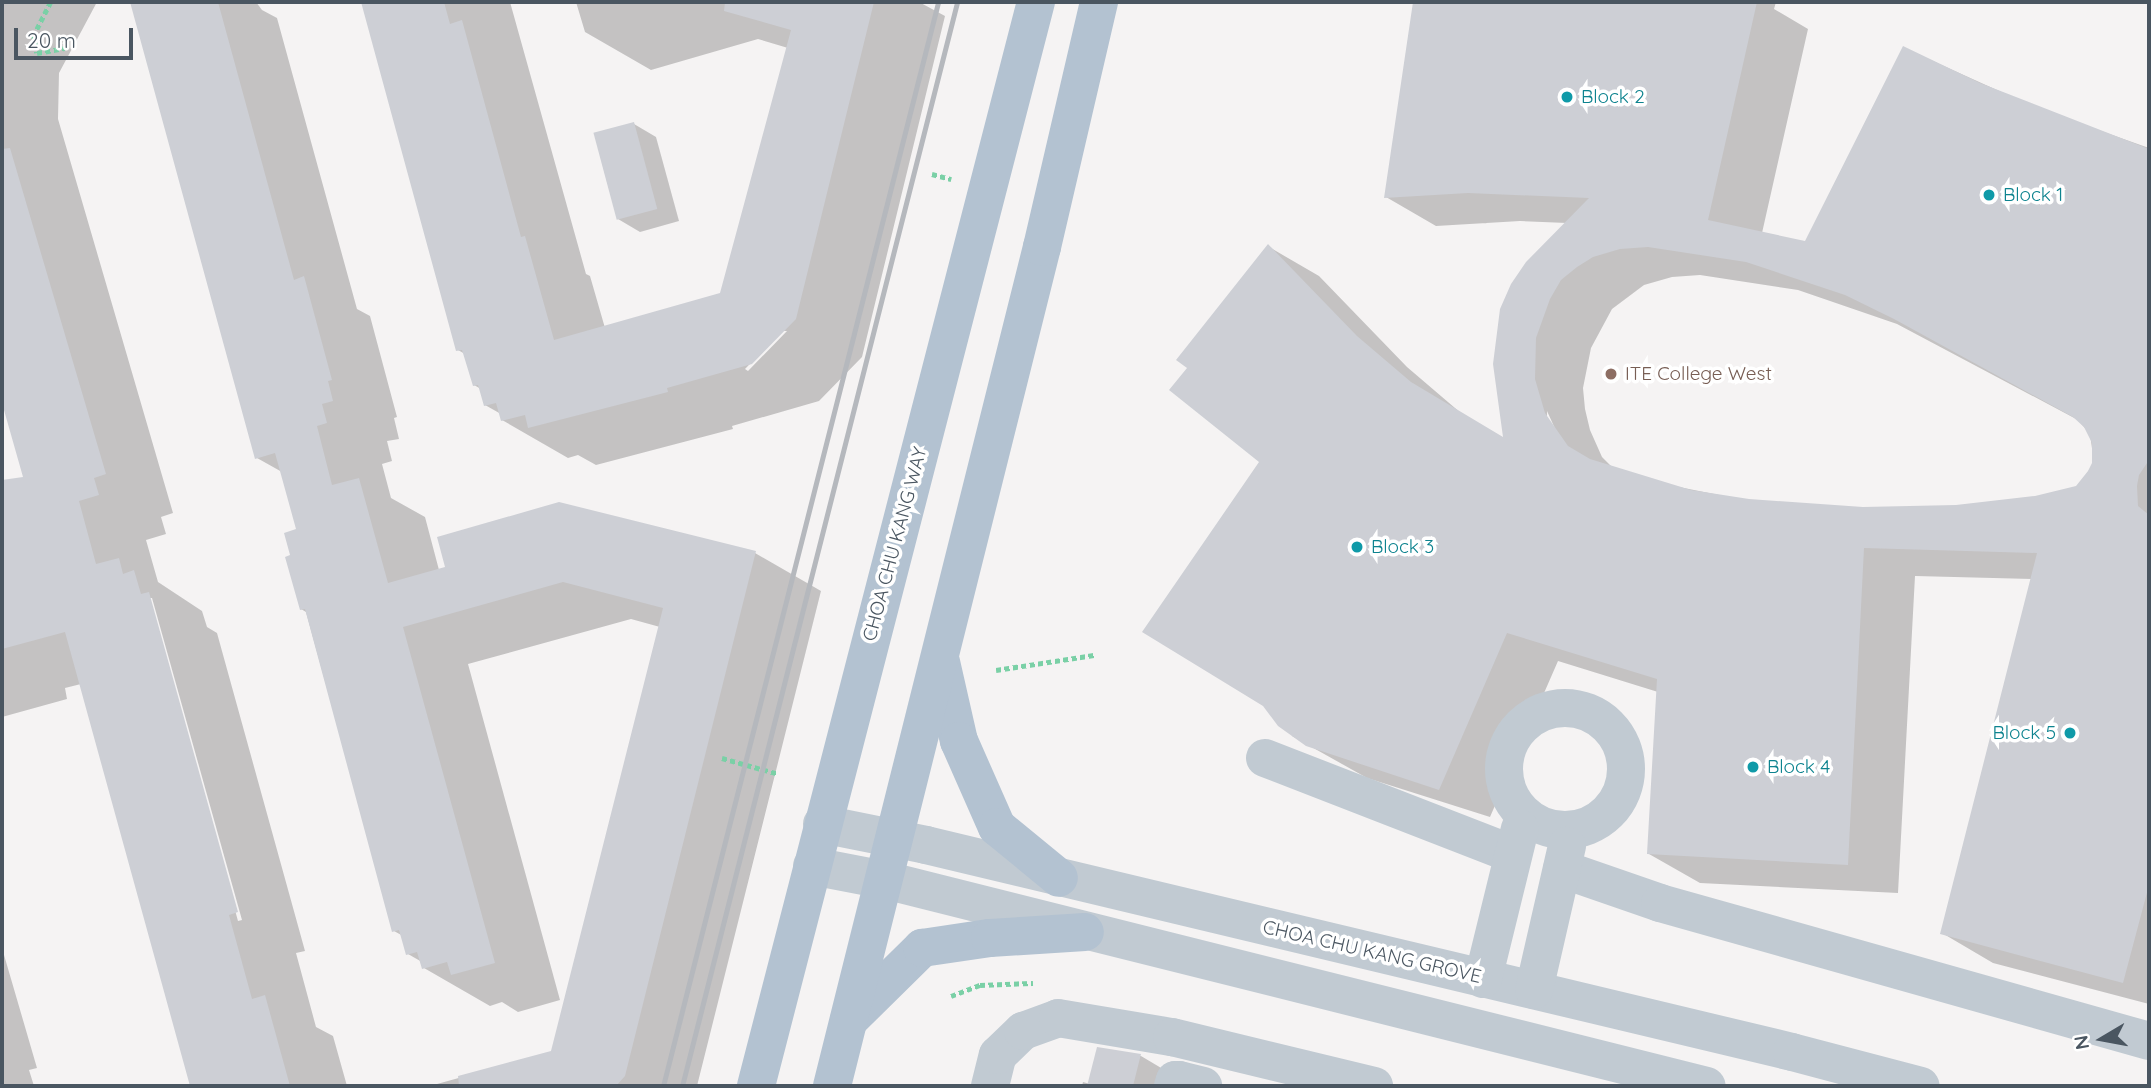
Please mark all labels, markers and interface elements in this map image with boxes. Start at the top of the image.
scale bar [18,14,136,58]
text: 20 m [27,27,76,53]
place label: Block 2 [1581,86,1645,108]
marker: Block 2 [1559,89,1575,105]
place label: Block 1 [2003,184,2063,206]
marker: Block 1 [1981,187,1997,203]
place label: ITE College West [1625,363,1772,385]
marker: ITE College West [1603,366,1619,382]
street label: CHOA CHU KANG WAY [858,444,932,644]
place label: Block 3 [1371,536,1434,558]
marker: Block 3 [1349,539,1365,555]
place label: Block 5 [1992,722,2056,744]
marker: Block 5 [2062,725,2078,741]
place label: Block 4 [1767,756,1830,778]
marker: Block 4 [1745,759,1761,775]
street label: CHOA CHU KANG GROVE [1260,916,1484,988]
north arrow [2067,1004,2137,1074]
text: N [2068,1034,2094,1052]

